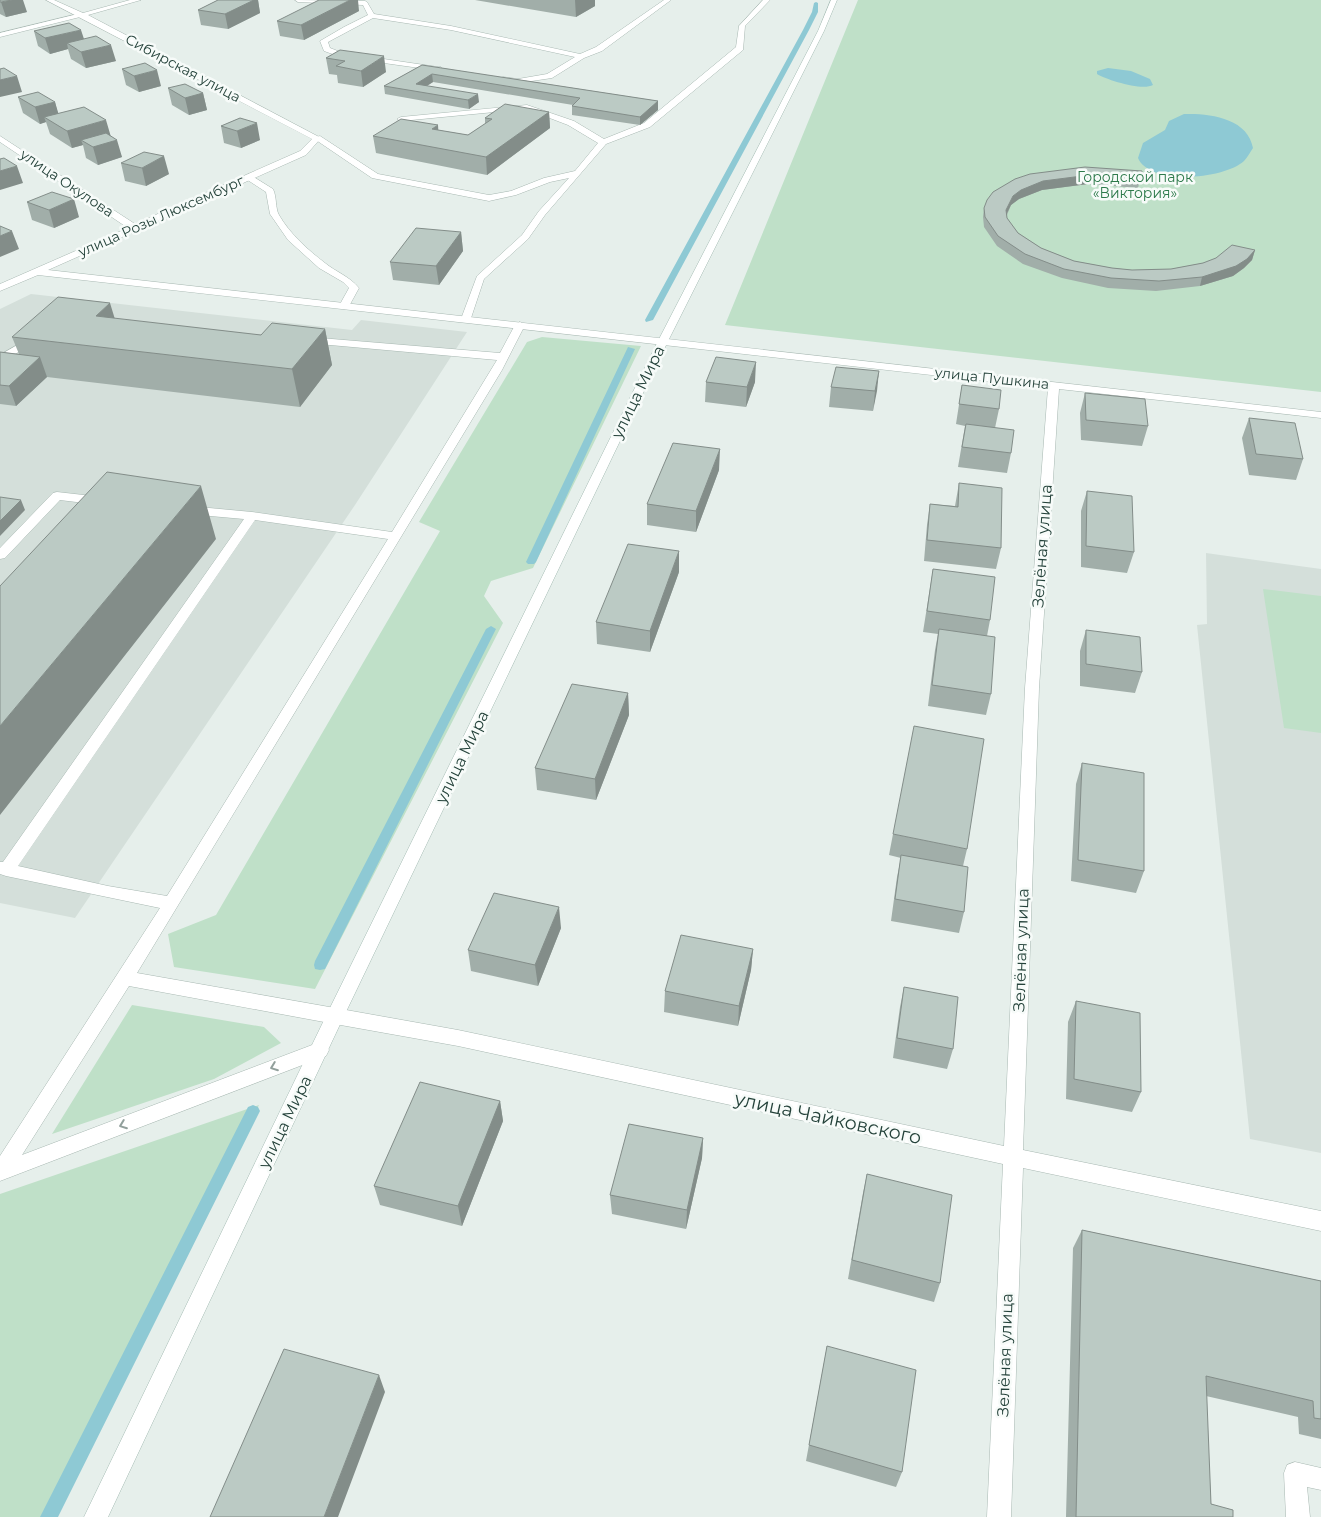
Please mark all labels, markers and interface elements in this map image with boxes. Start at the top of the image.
street label: Сибирская улица [122,30,244,106]
street label: улица Окулова [16,144,117,221]
park label: Городской парк «Виктория» [1077,168,1193,202]
street label: улица Розы Люксембург [74,171,247,261]
street label: улица Мира [607,343,669,442]
street label: улица Пушкина [933,363,1050,393]
street label: Зелёная улица [1028,484,1056,608]
street label: улица Мира [431,708,493,807]
street label: Зелёная улица [1009,888,1033,1012]
one-way arrow [271,1061,279,1071]
street label: улица Мира [254,1073,316,1172]
street label: улица Чайковского [731,1087,924,1149]
one-way arrow [119,1119,127,1129]
street label: Зелёная улица [993,1293,1017,1417]

